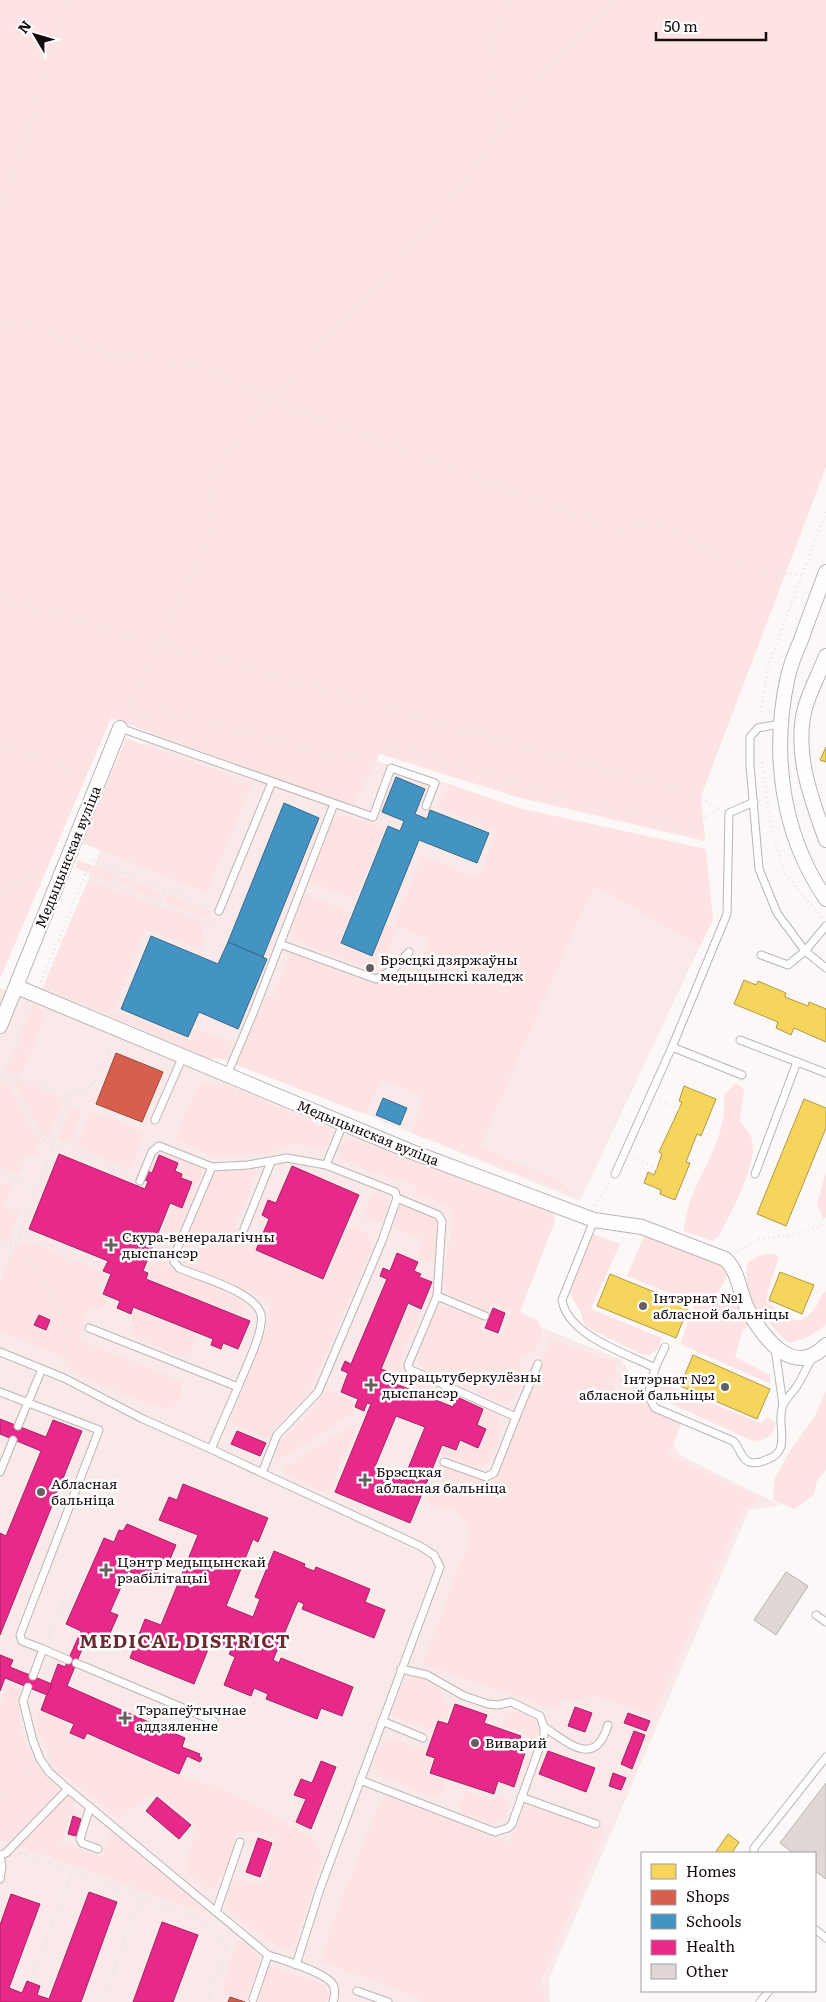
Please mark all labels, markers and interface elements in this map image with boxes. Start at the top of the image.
north arrow [10,10,60,60]
scale bar [656,10,766,42]
text: 50 m [664,14,698,37]
text: N [12,15,36,37]
street label: Медыцынская вуліца [29,782,105,931]
place label: Брэсцкі дзяржаўны медыцынскі каледж [380,949,524,985]
marker: Брэсцкі дзяржаўны медыцынскі каледж [364,962,376,974]
street label: Медыцынская вуліца [294,1094,443,1170]
place label: Скура-венералагічны дыспансэр [122,1226,275,1262]
marker: Скура-венералагічны дыспансэр [104,1238,118,1252]
place label: Інтэрнат №1 абласной бальніцы [653,1287,789,1323]
marker: Інтэрнат №1 абласной бальніцы [637,1300,649,1312]
place label: Супрацьтуберкулёзны дыспансэр [382,1366,541,1402]
place label: Інтэрнат №2 абласной бальніцы [579,1368,715,1404]
marker: Супрацьтуберкулёзны дыспансэр [364,1378,378,1392]
marker: Інтэрнат №2 абласной бальніцы [719,1381,731,1393]
place label: Брэсцкая абласная бальніца [376,1461,507,1497]
place label: Абласная бальніца [51,1473,117,1509]
marker: Брэсцкая абласная бальніца [358,1473,372,1487]
marker: Абласная бальніца [35,1486,47,1498]
place label: Цэнтр медыцынскай рэабілітацыі [117,1551,266,1587]
marker: Цэнтр медыцынскай рэабілітацыі [99,1563,113,1577]
district label: MEDICAL DISTRICT [79,1626,291,1654]
place label: Тэрапеўтычнае аддзяленне [136,1699,246,1735]
marker: Тэрапеўтычнае аддзяленне [118,1711,132,1725]
place label: Виварий [485,1732,547,1752]
marker: Виварий [469,1737,481,1749]
legend [641,1852,816,1992]
text: Homes [686,1859,736,1882]
text: Shops [686,1884,729,1907]
text: Schools [686,1909,742,1932]
text: Health [686,1934,735,1957]
text: Other [686,1959,728,1982]

